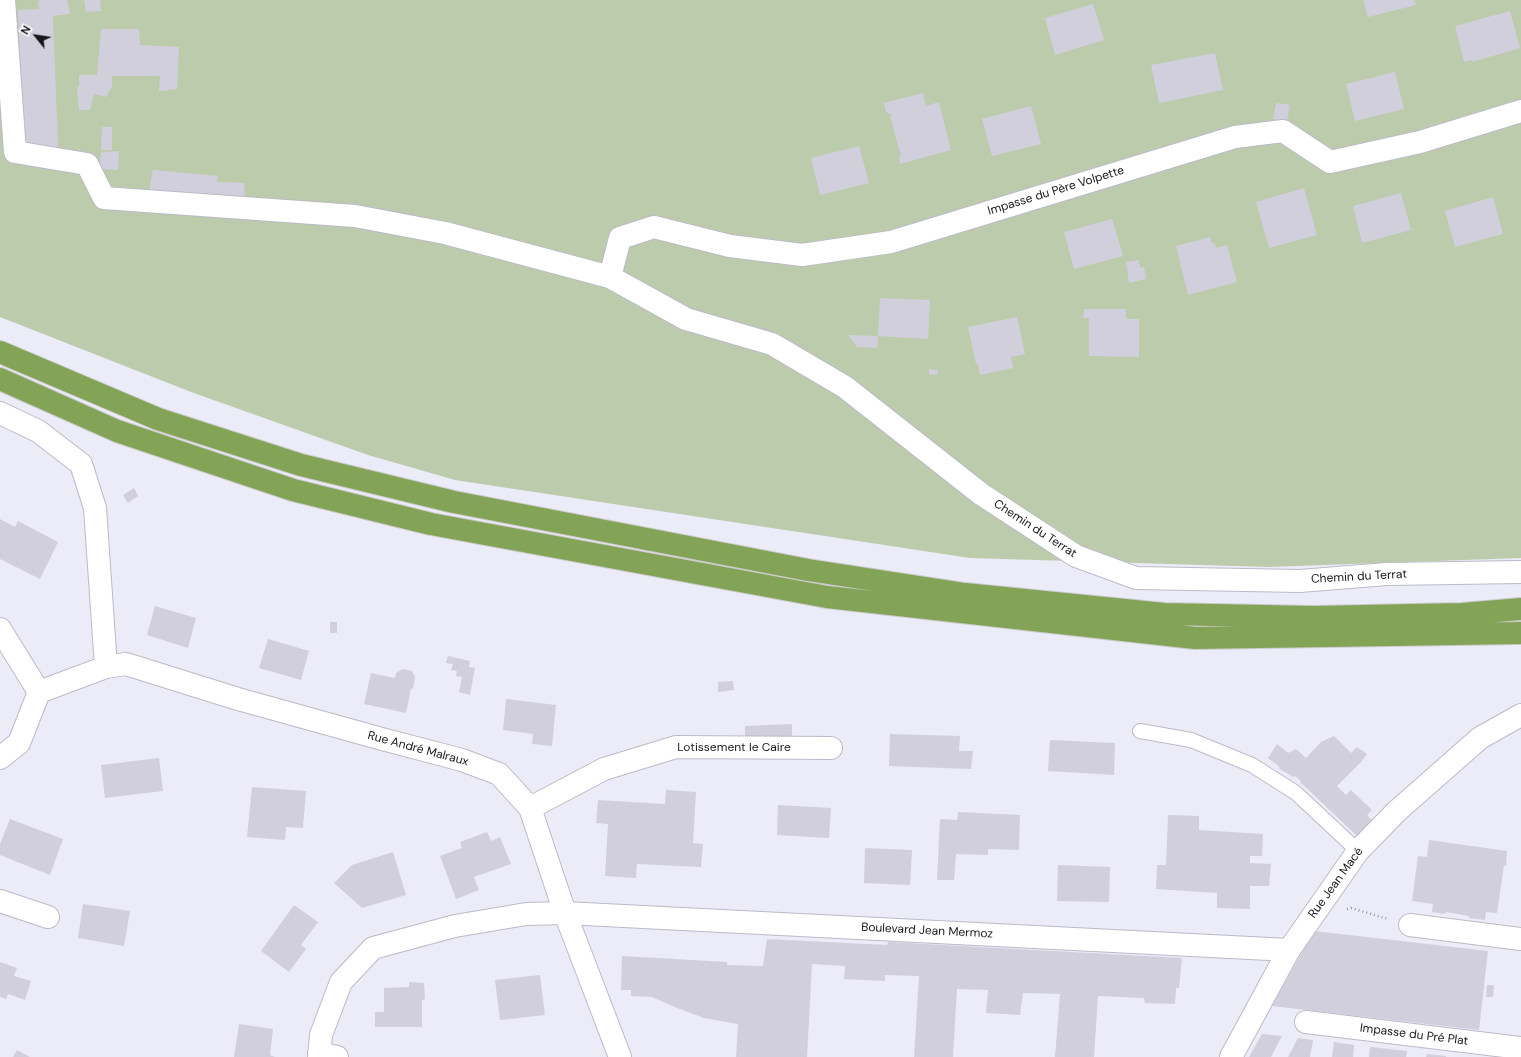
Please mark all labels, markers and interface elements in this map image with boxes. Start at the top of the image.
north arrow [16,16,56,56]
text: N [18,23,34,37]
street label: Impasse du Père Volpette [986,163,1126,219]
street label: Chemin du Terrat [991,497,1079,561]
street label: Chemin du Terrat [1311,567,1407,587]
street label: Rue André Malraux [366,729,470,769]
street label: Lotissement le Caire [677,741,791,755]
street label: Rue Jean Macé [1306,845,1366,921]
street label: Boulevard Jean Mermoz [861,920,993,942]
street label: Impasse du Pré Plat [1359,1021,1469,1049]

